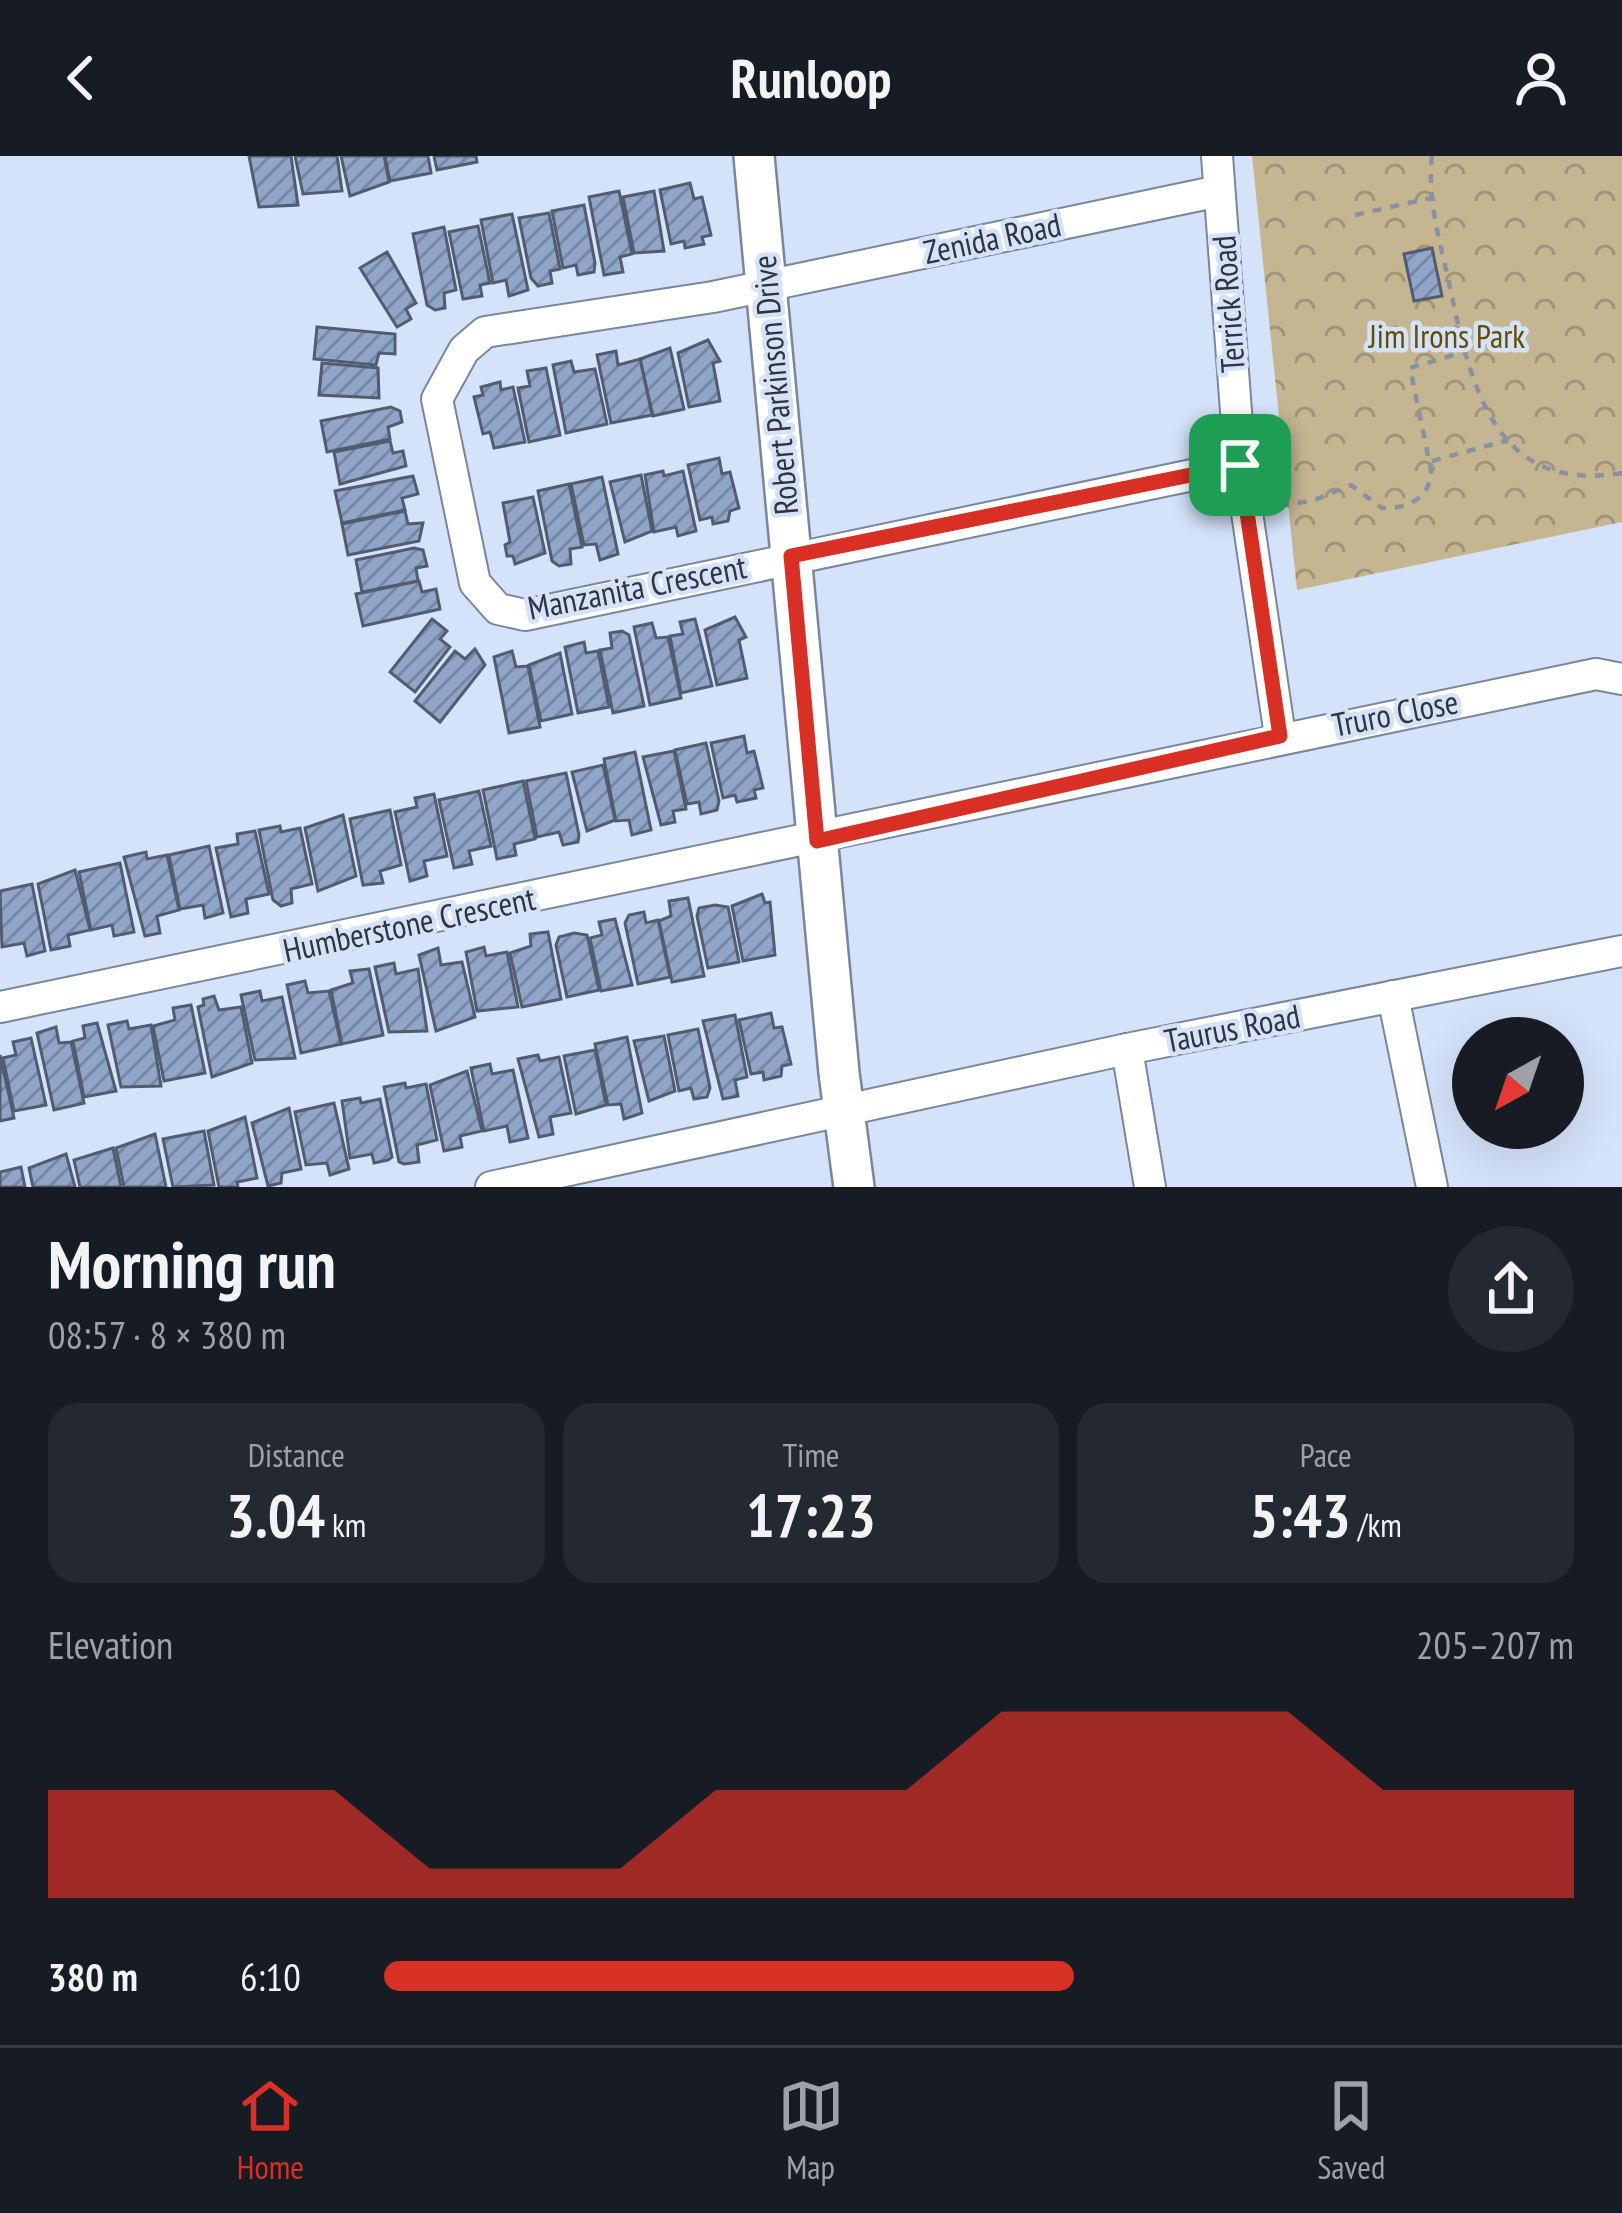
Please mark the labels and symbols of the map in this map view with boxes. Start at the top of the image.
street label: Zenida Road [919,202,1064,273]
street label: Terrick Road [1201,234,1254,374]
street label: Robert Parkinson Drive [742,254,807,517]
park label: Jim Irons Park [1368,314,1525,357]
pin [1189,414,1291,516]
street label: Manzanita Crescent [524,544,750,629]
street label: Truro Close [1328,679,1462,746]
street label: Humberstone Crescent [279,876,539,971]
street label: Taurus Road [1160,993,1303,1062]
north arrow [1452,1017,1584,1149]

